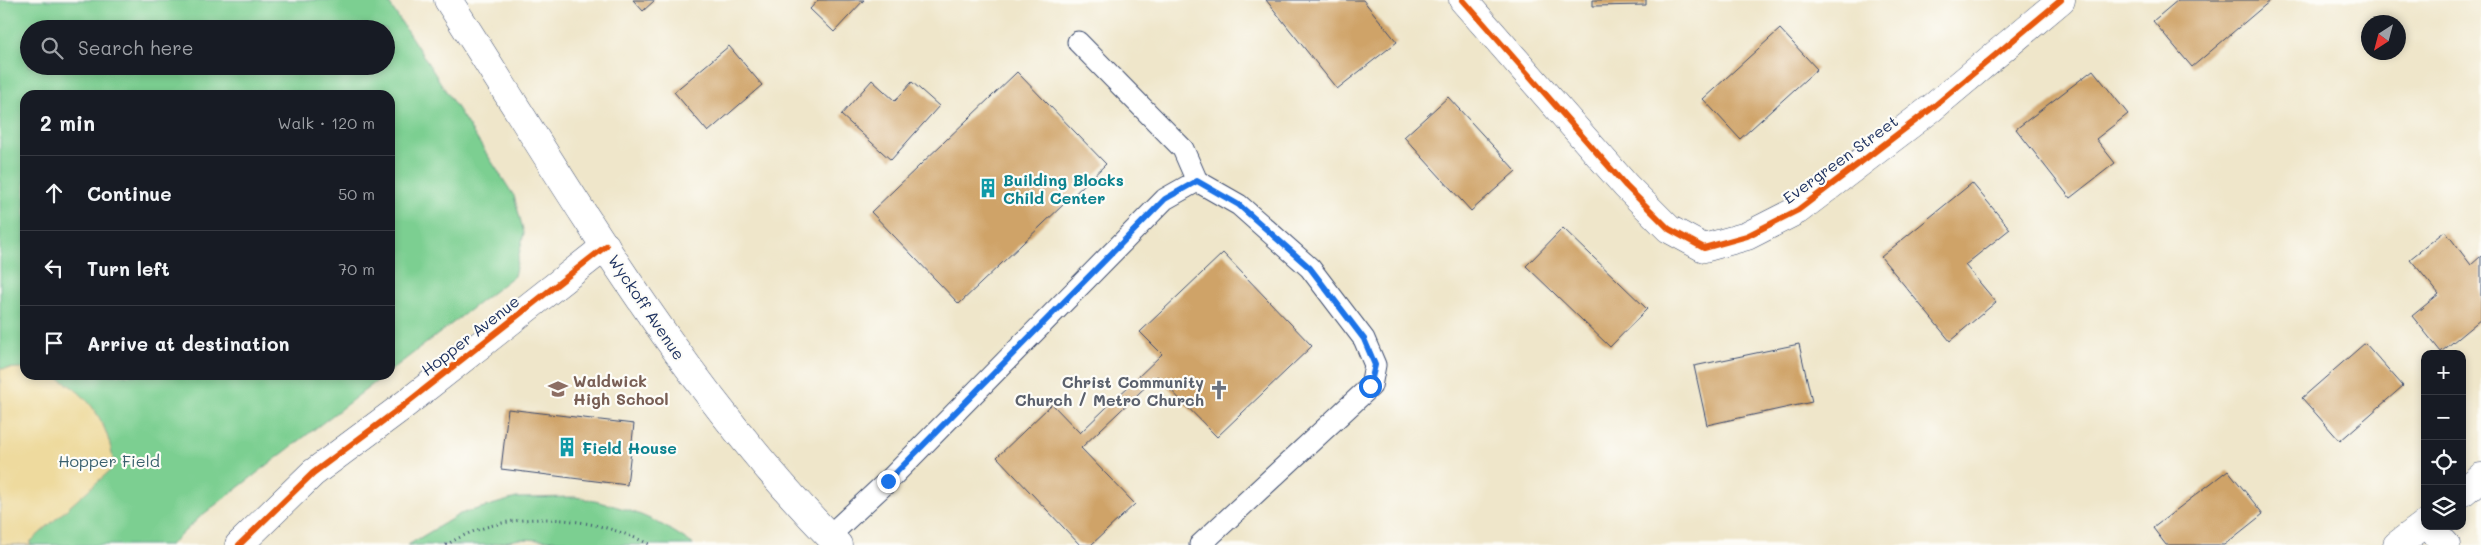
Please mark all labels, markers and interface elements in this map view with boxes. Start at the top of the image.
north arrow [2361,15,2406,60]
search box [20,20,395,75]
icon: search [38,34,66,62]
text: Search here [78,35,194,60]
text: 2 min [40,109,95,136]
street label: Evergreen Street [1778,110,1902,208]
text: Walk · 120 m [277,112,375,133]
place label: Building Blocks Child Center [1003,169,1124,208]
building icon: Building Blocks Child Center [977,177,999,199]
icon: ahead [40,179,68,207]
text: Continue [87,181,172,206]
text: 50 m [338,183,375,204]
street label: Wyckoff Avenue [604,250,690,364]
icon: left [40,254,68,282]
text: Turn left [87,256,170,281]
text: 70 m [338,258,375,279]
street label: Hopper Avenue [417,290,523,380]
icon: arrive [40,329,68,357]
text: Arrive at destination [87,331,290,356]
map controls [2421,350,2466,530]
button: + [2421,350,2466,395]
place label: Waldwick High School [573,370,669,409]
place label: Christ Community Church / Metro Church [1015,371,1204,410]
route start [1359,375,1382,398]
school or university icon: Waldwick High School [547,378,569,400]
church icon: Christ Community Church / Metro Church [1208,379,1230,401]
button: − [2421,395,2466,440]
building icon: Field House [556,436,578,458]
place label: Field House [582,437,677,458]
button: locate [2421,440,2466,485]
park label: Hopper Field [58,450,160,471]
route end [877,470,900,493]
button: layers [2421,485,2466,530]

